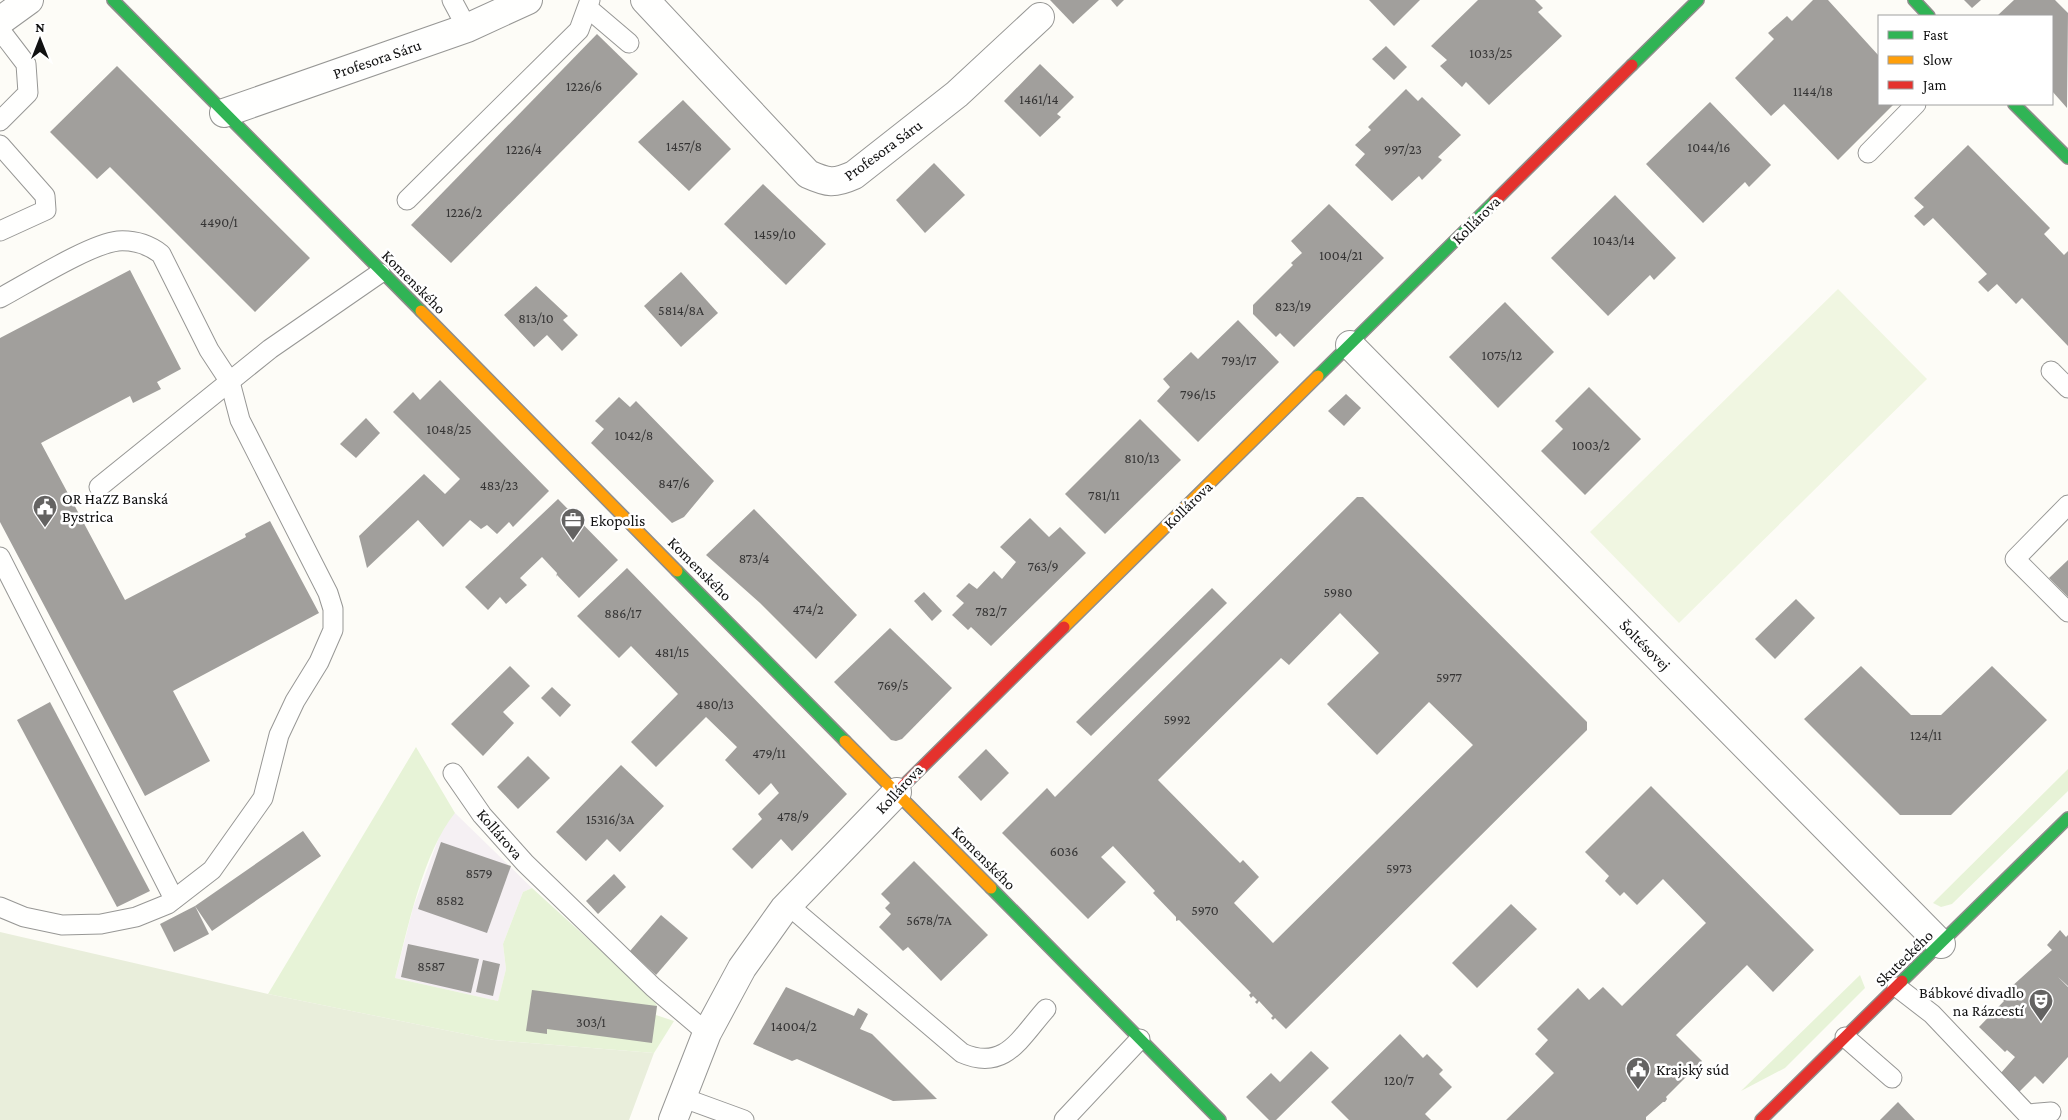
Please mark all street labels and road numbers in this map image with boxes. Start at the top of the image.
street label: Profesora Sáru [331,36,424,82]
street label: Profesora Sáru [841,116,926,184]
street label: Kollárova [1449,192,1504,247]
street label: Komenského [379,247,449,317]
street label: Kollárova [1160,477,1216,532]
street label: Komenského [665,534,735,604]
street label: Šoltésovej [1616,616,1674,674]
street label: Kollárova [872,761,926,817]
street label: Kollárova [474,806,527,863]
street label: Komenského [949,823,1019,893]
street label: Skuteckého [1872,926,1936,990]

